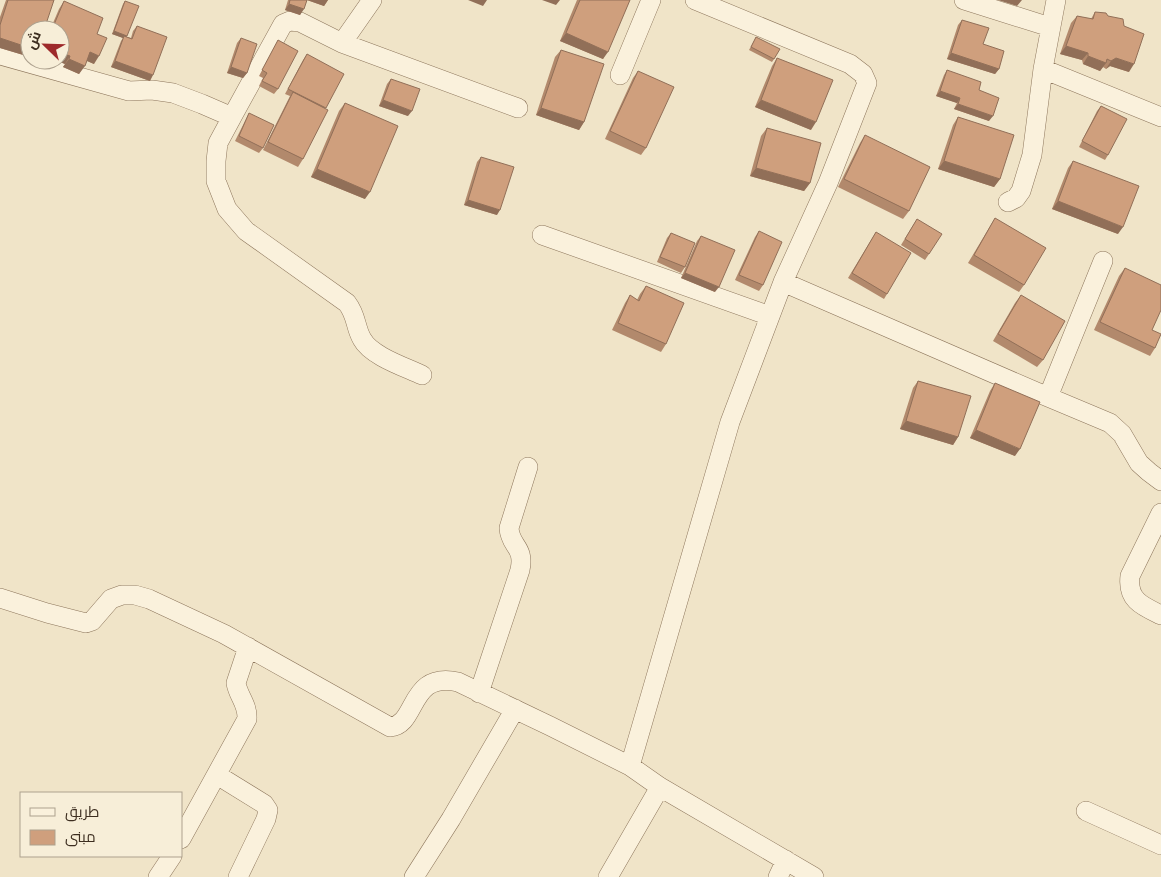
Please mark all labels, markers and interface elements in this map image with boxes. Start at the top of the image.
north arrow [20,20,70,70]
text: ش [21,28,45,52]
legend [20,792,182,857]
text: طريق [65,802,99,822]
text: مبنى [65,827,96,847]

